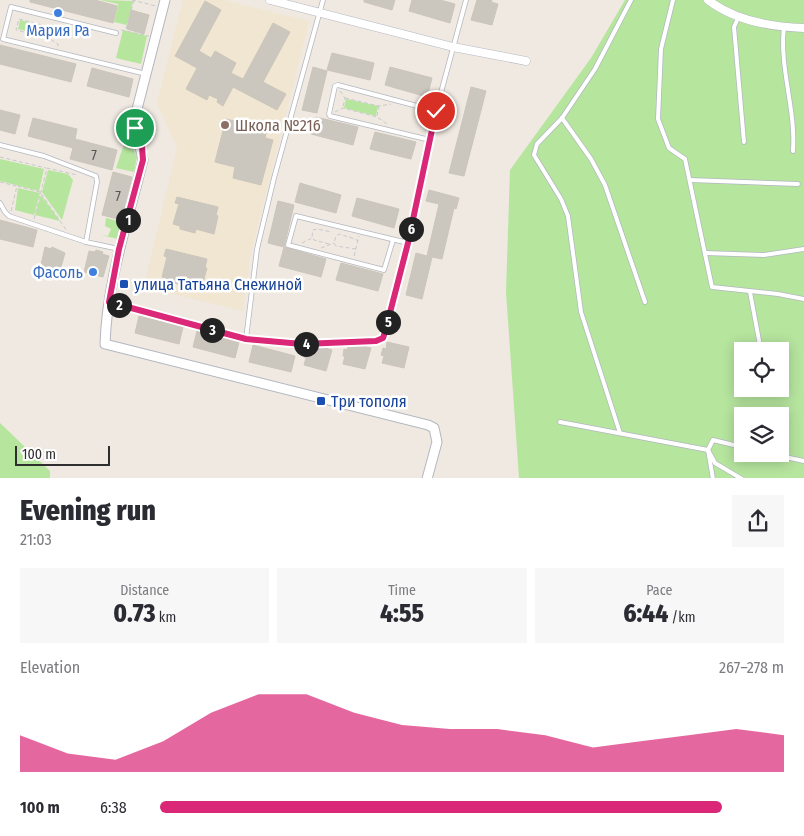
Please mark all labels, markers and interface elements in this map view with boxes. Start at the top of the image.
marker: Мария Ра [52,7,64,19]
place label: Мария Ра [26,21,90,40]
pin [415,90,457,132]
icon: check [422,97,450,125]
pin [114,107,156,149]
icon: arrive [121,114,149,142]
place label: Школа №216 [235,116,321,135]
marker: Школа №216 [219,119,231,131]
house number: 7 [91,147,97,164]
house number: 7 [115,188,121,205]
pin: 1 [116,208,140,232]
text: 1 [126,212,131,229]
pin: 6 [398,216,424,242]
text: 6 [408,221,415,238]
place label: Фасоль [33,263,83,282]
marker: Фасоль [87,266,99,278]
place label: улица Татьяна Снежиной [134,275,302,294]
marker: улица Татьяна Снежиной [118,278,130,290]
pin: 2 [106,292,132,318]
text: 2 [116,297,123,314]
pin: 5 [376,310,400,334]
text: 5 [385,314,392,331]
pin: 3 [200,318,224,342]
text: 3 [209,322,216,339]
pin: 4 [294,332,318,356]
text: 4 [303,336,310,353]
map controls [734,342,789,462]
button: locate [734,342,789,397]
place label: Три тополя [331,392,407,411]
marker: Три тополя [315,395,327,407]
button: layers [734,407,789,462]
scale bar [15,443,110,467]
text: 100 m [22,446,56,463]
text: Evening run [20,494,156,527]
button: share [732,495,784,547]
text: 21:03 [20,530,52,549]
text: Distance [120,582,169,599]
text: Time [388,582,416,599]
text: Pace [646,582,672,599]
text: 0.73 [113,599,156,629]
text: 4:55 [380,599,424,629]
text: 6:44 [623,599,668,629]
text: km [156,609,176,626]
text: /km [668,609,695,626]
text: Elevation [20,658,80,677]
text: 267–278 m [719,658,784,677]
text: 100 m [20,798,60,817]
text: 6:38 [100,798,127,817]

